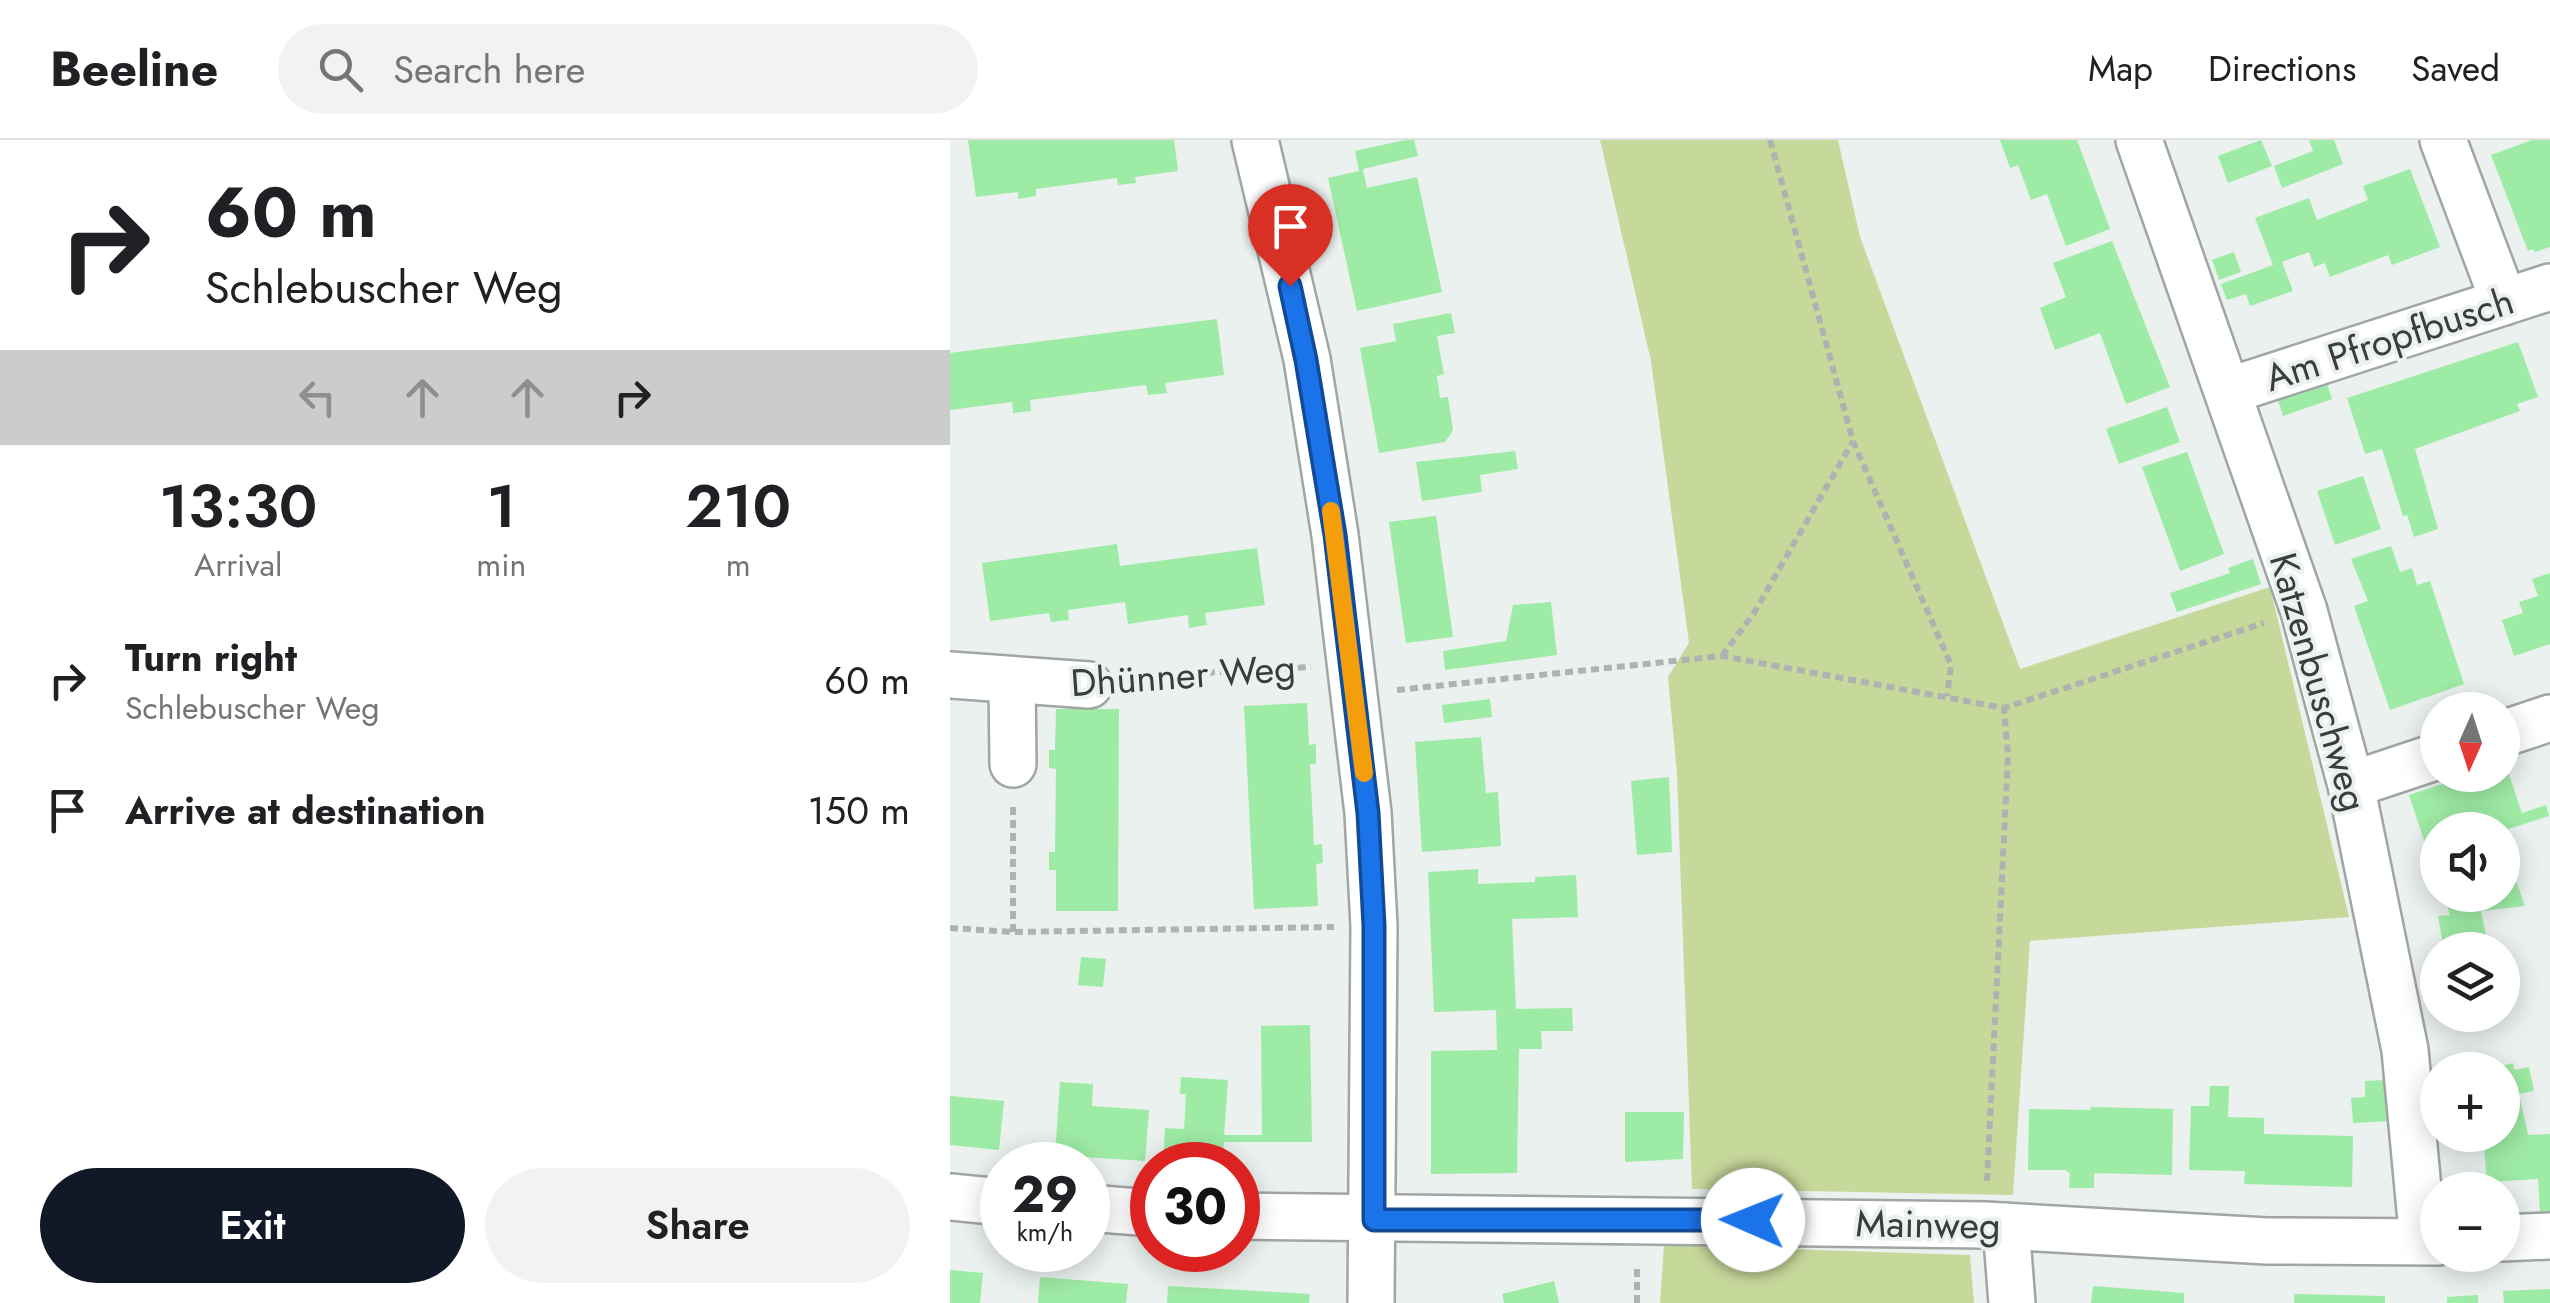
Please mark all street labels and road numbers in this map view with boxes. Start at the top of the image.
street label: Am Pfropfbusch [2258,273,2520,405]
street label: Katzenbuschweg [2256,546,2382,818]
street label: Dhünner Weg [1069,640,1297,710]
street label: Mainweg [1855,1195,2001,1253]

